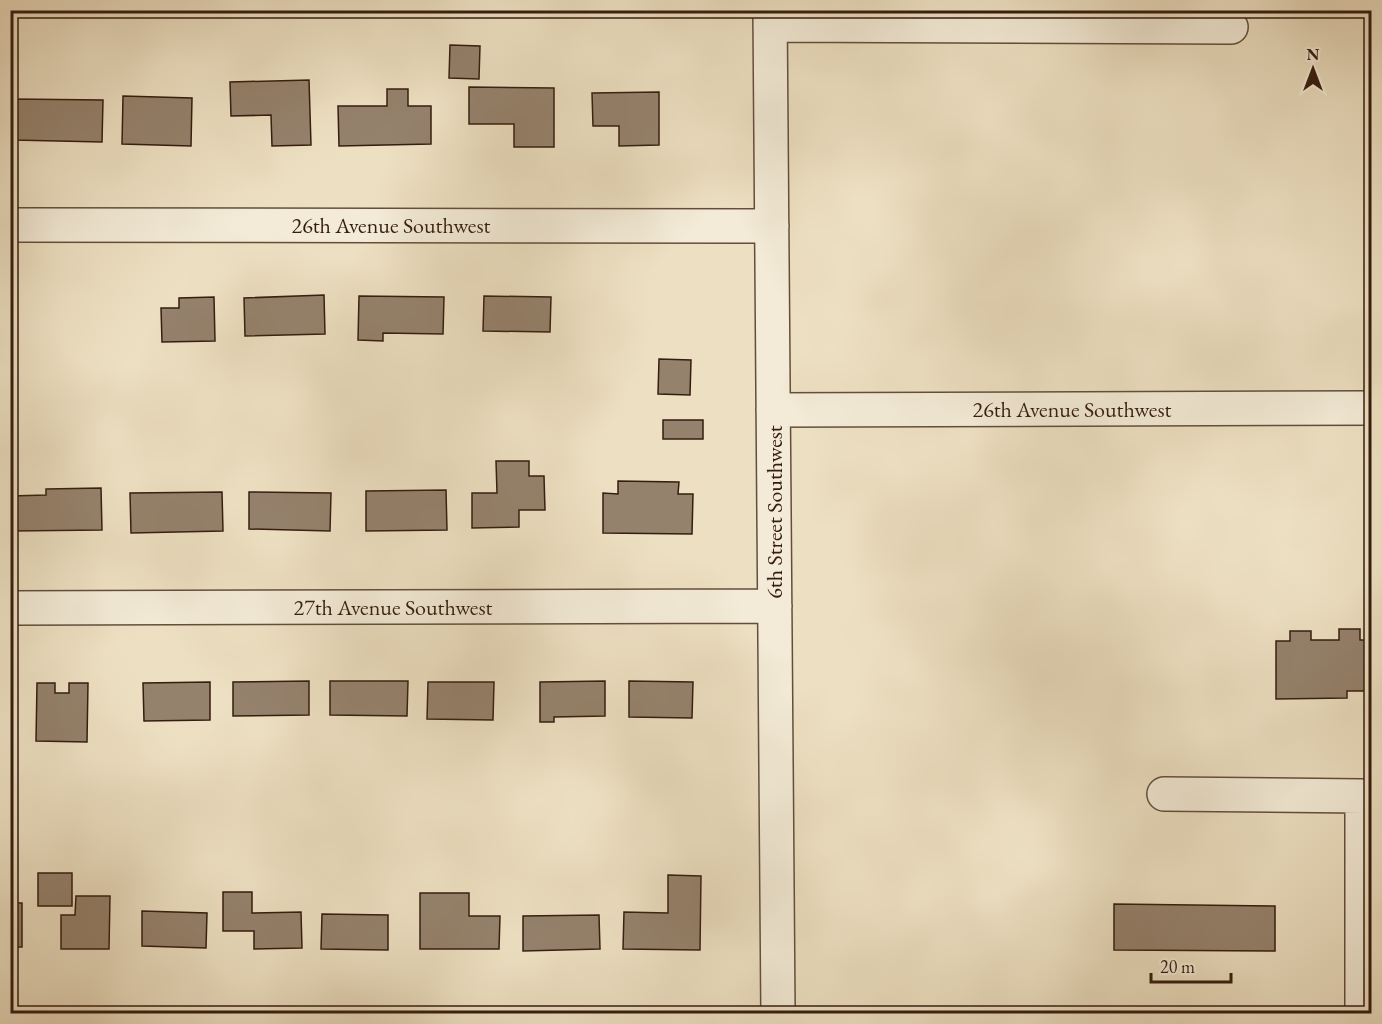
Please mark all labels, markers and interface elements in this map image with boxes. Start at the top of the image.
north arrow [1283,39,1343,99]
text: N [1307,44,1320,65]
street label: 26th Avenue Southwest [292,211,490,240]
street label: 26th Avenue Southwest [973,395,1171,424]
street label: 6th Street Southwest [760,425,789,599]
street label: 27th Avenue Southwest [294,593,492,622]
scale bar [1151,946,1230,984]
text: 20 m [1160,955,1195,978]

